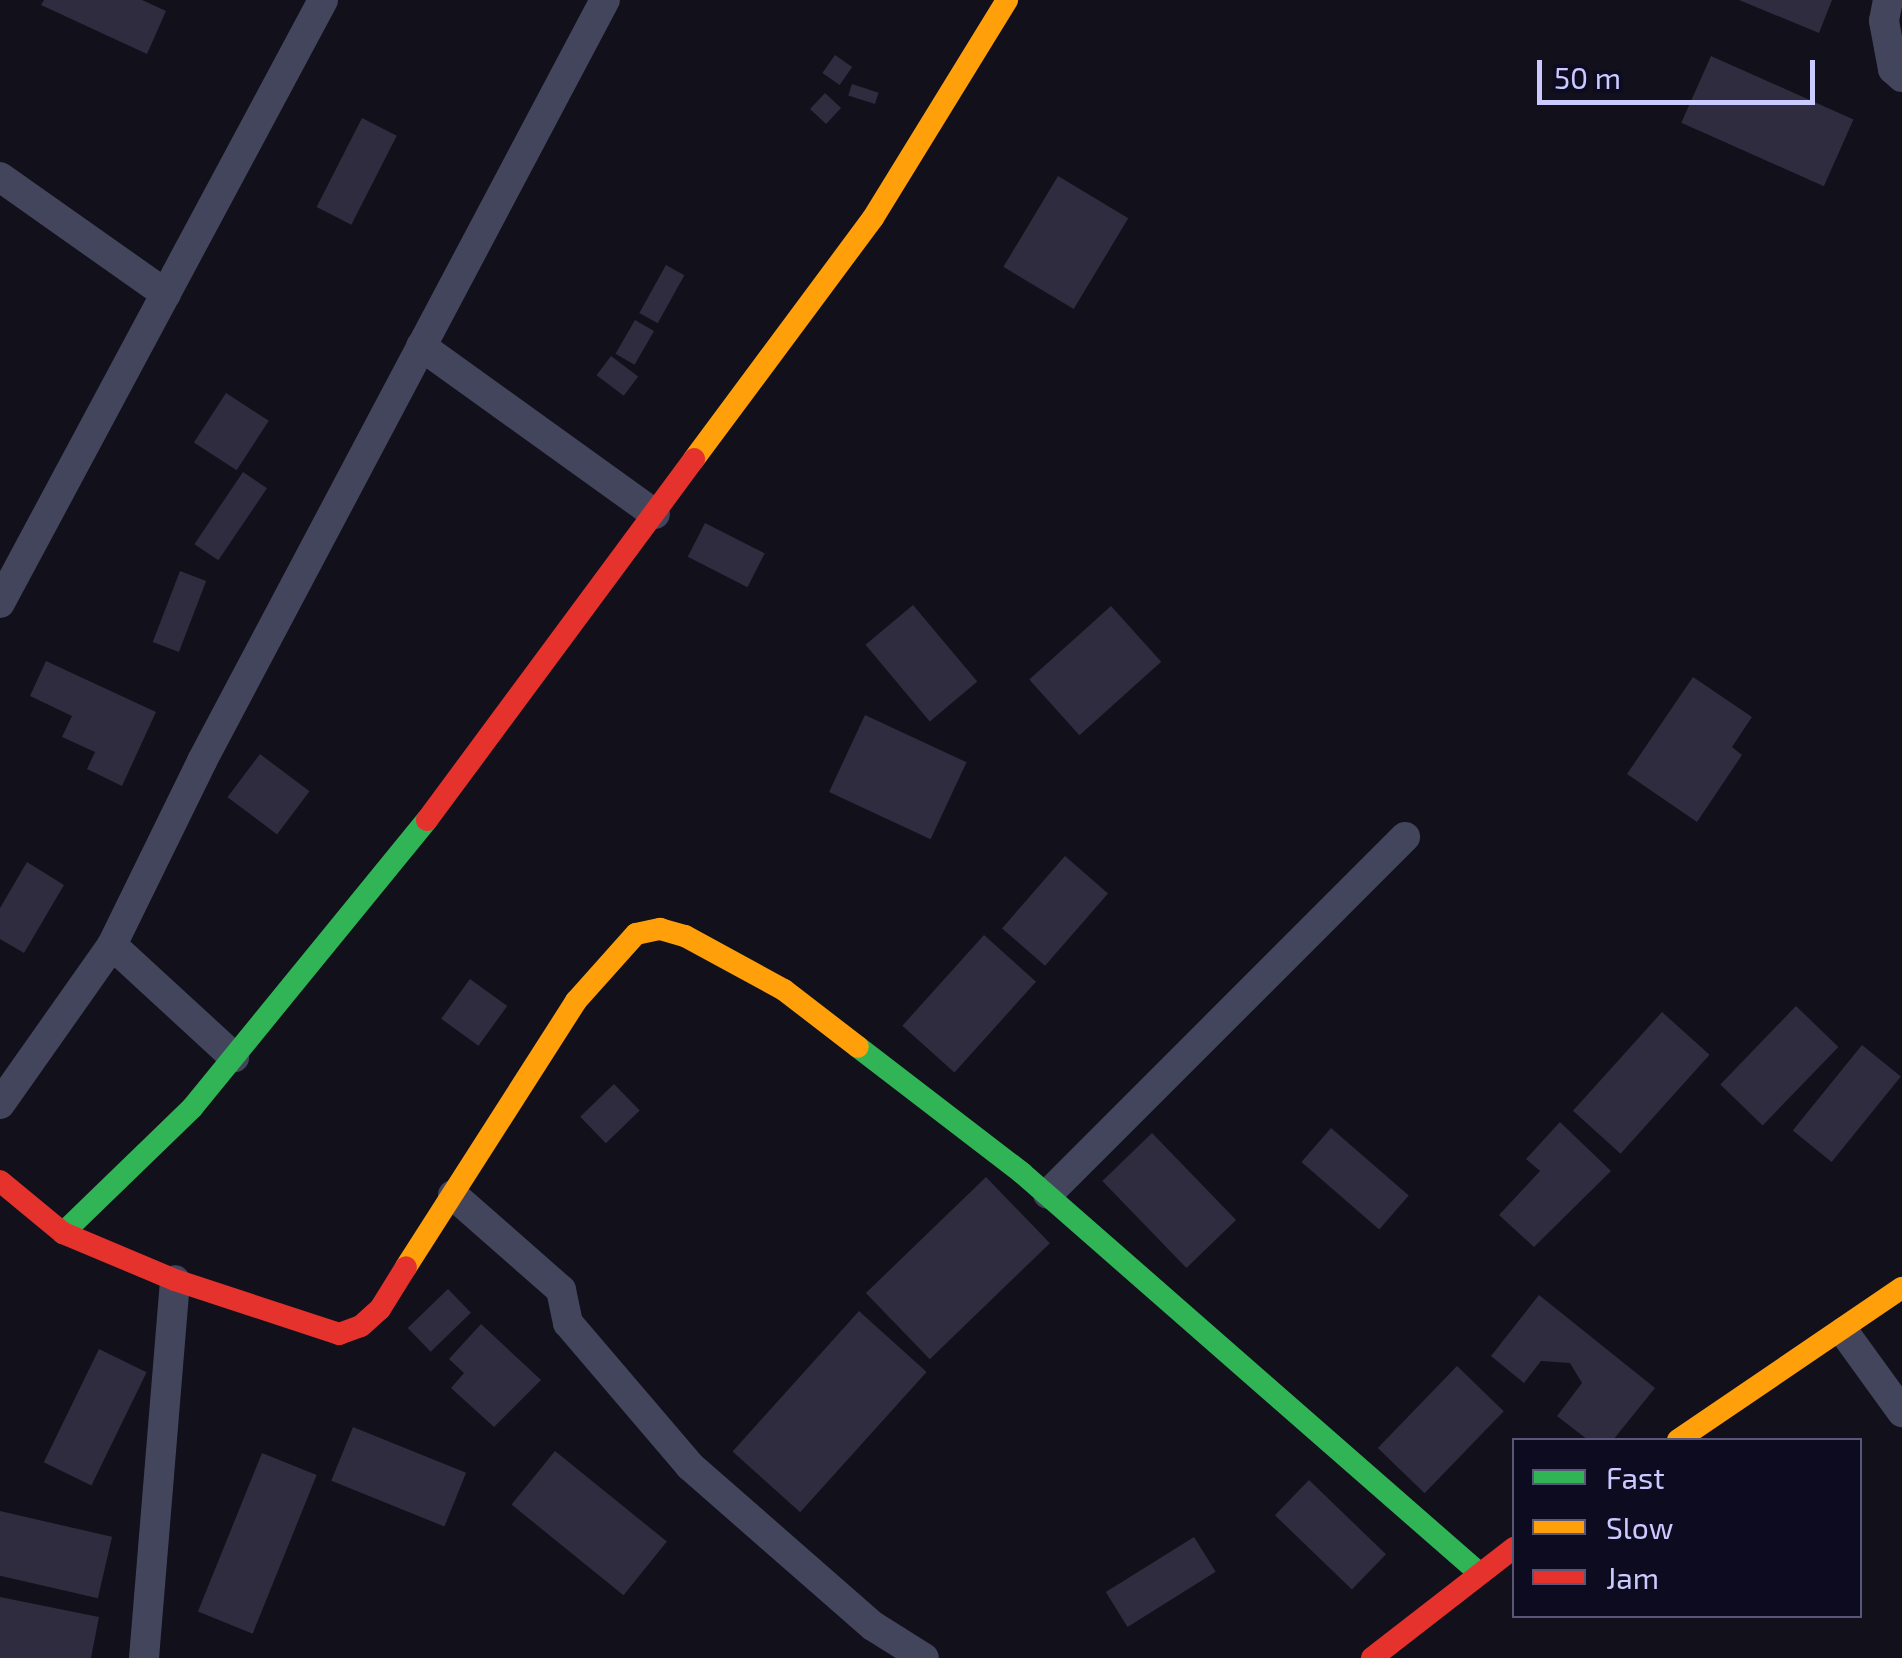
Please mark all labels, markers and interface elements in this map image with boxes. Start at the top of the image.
scale bar [1542,40,1820,102]
text: 50 m [1554,59,1621,95]
legend [1512,1438,1862,1618]
text: Fast [1606,1459,1665,1495]
text: Slow [1606,1509,1673,1545]
text: Jam [1606,1559,1659,1595]

